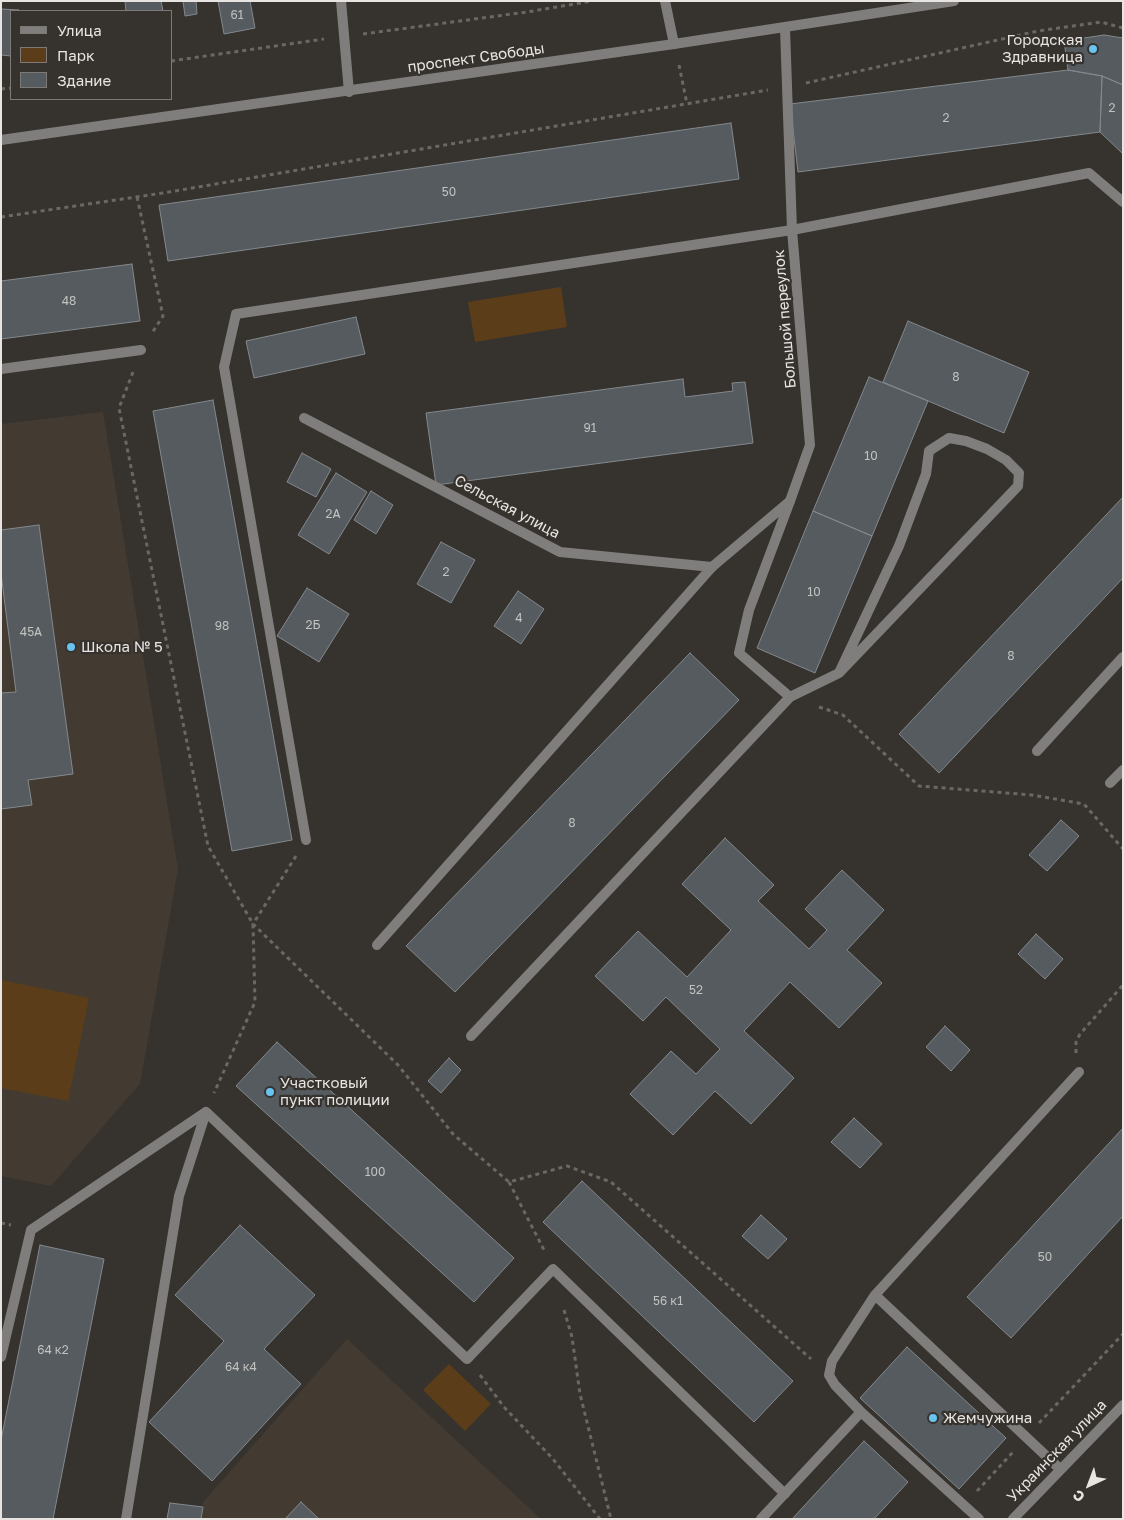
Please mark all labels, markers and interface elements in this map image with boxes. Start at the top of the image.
house number: 61 [230,8,244,22]
legend [10,10,172,100]
text: Улица [57,21,102,39]
place label: Городская Здравница [1002,31,1083,66]
street label: проспект Свободы [406,39,546,77]
marker: Городская Здравница [1087,43,1099,55]
text: Парк [57,46,95,64]
text: Здание [57,71,111,89]
house number: 2 [1109,101,1115,115]
house number: 2 [943,111,949,125]
house number: 50 [442,185,456,199]
street label: Большой переулок [770,249,800,389]
house number: 48 [62,294,76,308]
house number: 8 [952,370,960,384]
house number: 91 [583,421,597,435]
house number: 10 [864,449,878,463]
street label: Сельская улица [451,472,563,542]
house number: 2А [326,507,340,521]
house number: 2 [443,565,449,579]
house number: 10 [807,585,821,599]
house number: 4 [515,611,523,625]
house number: 2Б [306,618,320,632]
house number: 98 [215,619,229,633]
house number: 45А [20,625,42,639]
place label: Школа № 5 [81,638,163,656]
marker: Школа № 5 [65,641,77,653]
house number: 8 [1007,649,1015,663]
house number: 8 [568,816,576,830]
house number: 52 [689,983,703,997]
place label: Участковый пункт полиции [280,1074,390,1109]
marker: Участковый пункт полиции [264,1086,276,1098]
house number: 100 [365,1165,385,1179]
house number: 50 [1038,1250,1052,1264]
house number: 56 к1 [653,1294,683,1308]
house number: 64 к2 [37,1343,69,1357]
house number: 64 к4 [225,1360,257,1374]
street label: Украинская улица [1003,1396,1111,1506]
place label: Жемчужина [943,1409,1032,1427]
marker: Жемчужина [927,1412,939,1424]
north arrow [1064,1460,1114,1510]
text: С [1069,1487,1088,1506]

